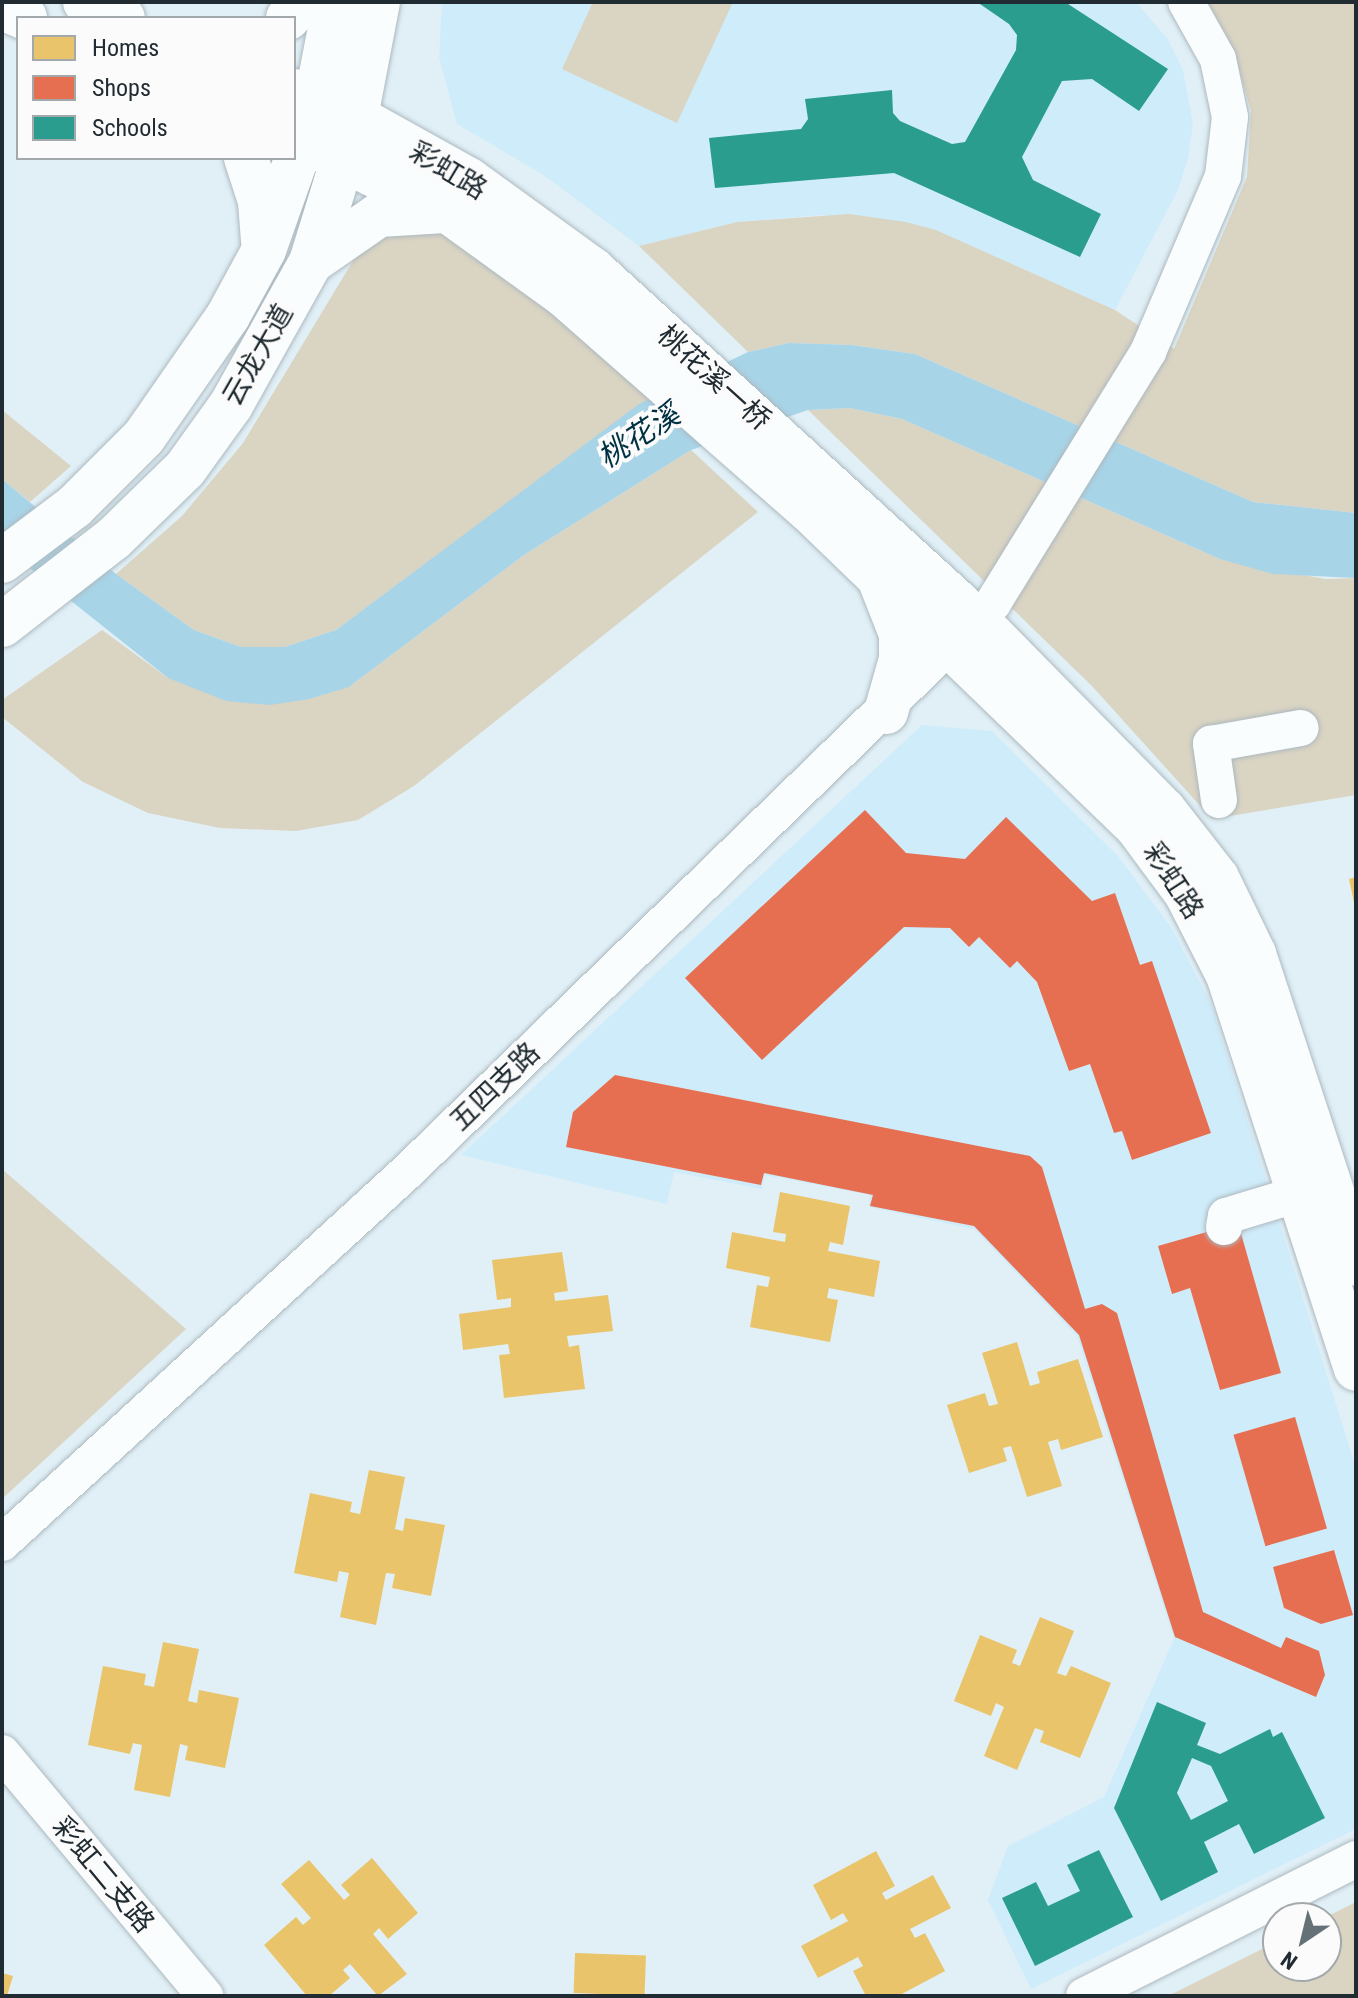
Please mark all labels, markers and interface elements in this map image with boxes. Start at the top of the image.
legend [16,16,296,160]
text: Homes [92,34,159,62]
text: Shops [92,74,151,102]
text: Schools [92,114,168,142]
street label: 彩虹路 [403,135,493,207]
street label: 云龙大道 [215,298,301,412]
street label: 桃花溪一桥 [651,319,777,437]
water label: 桃花溪 [591,396,687,476]
street label: 彩虹路 [1136,837,1210,925]
street label: 五四支路 [443,1036,547,1138]
street label: 彩虹二支路 [45,1811,161,1939]
north arrow [1262,1902,1342,1982]
text: N [1276,1946,1302,1975]

